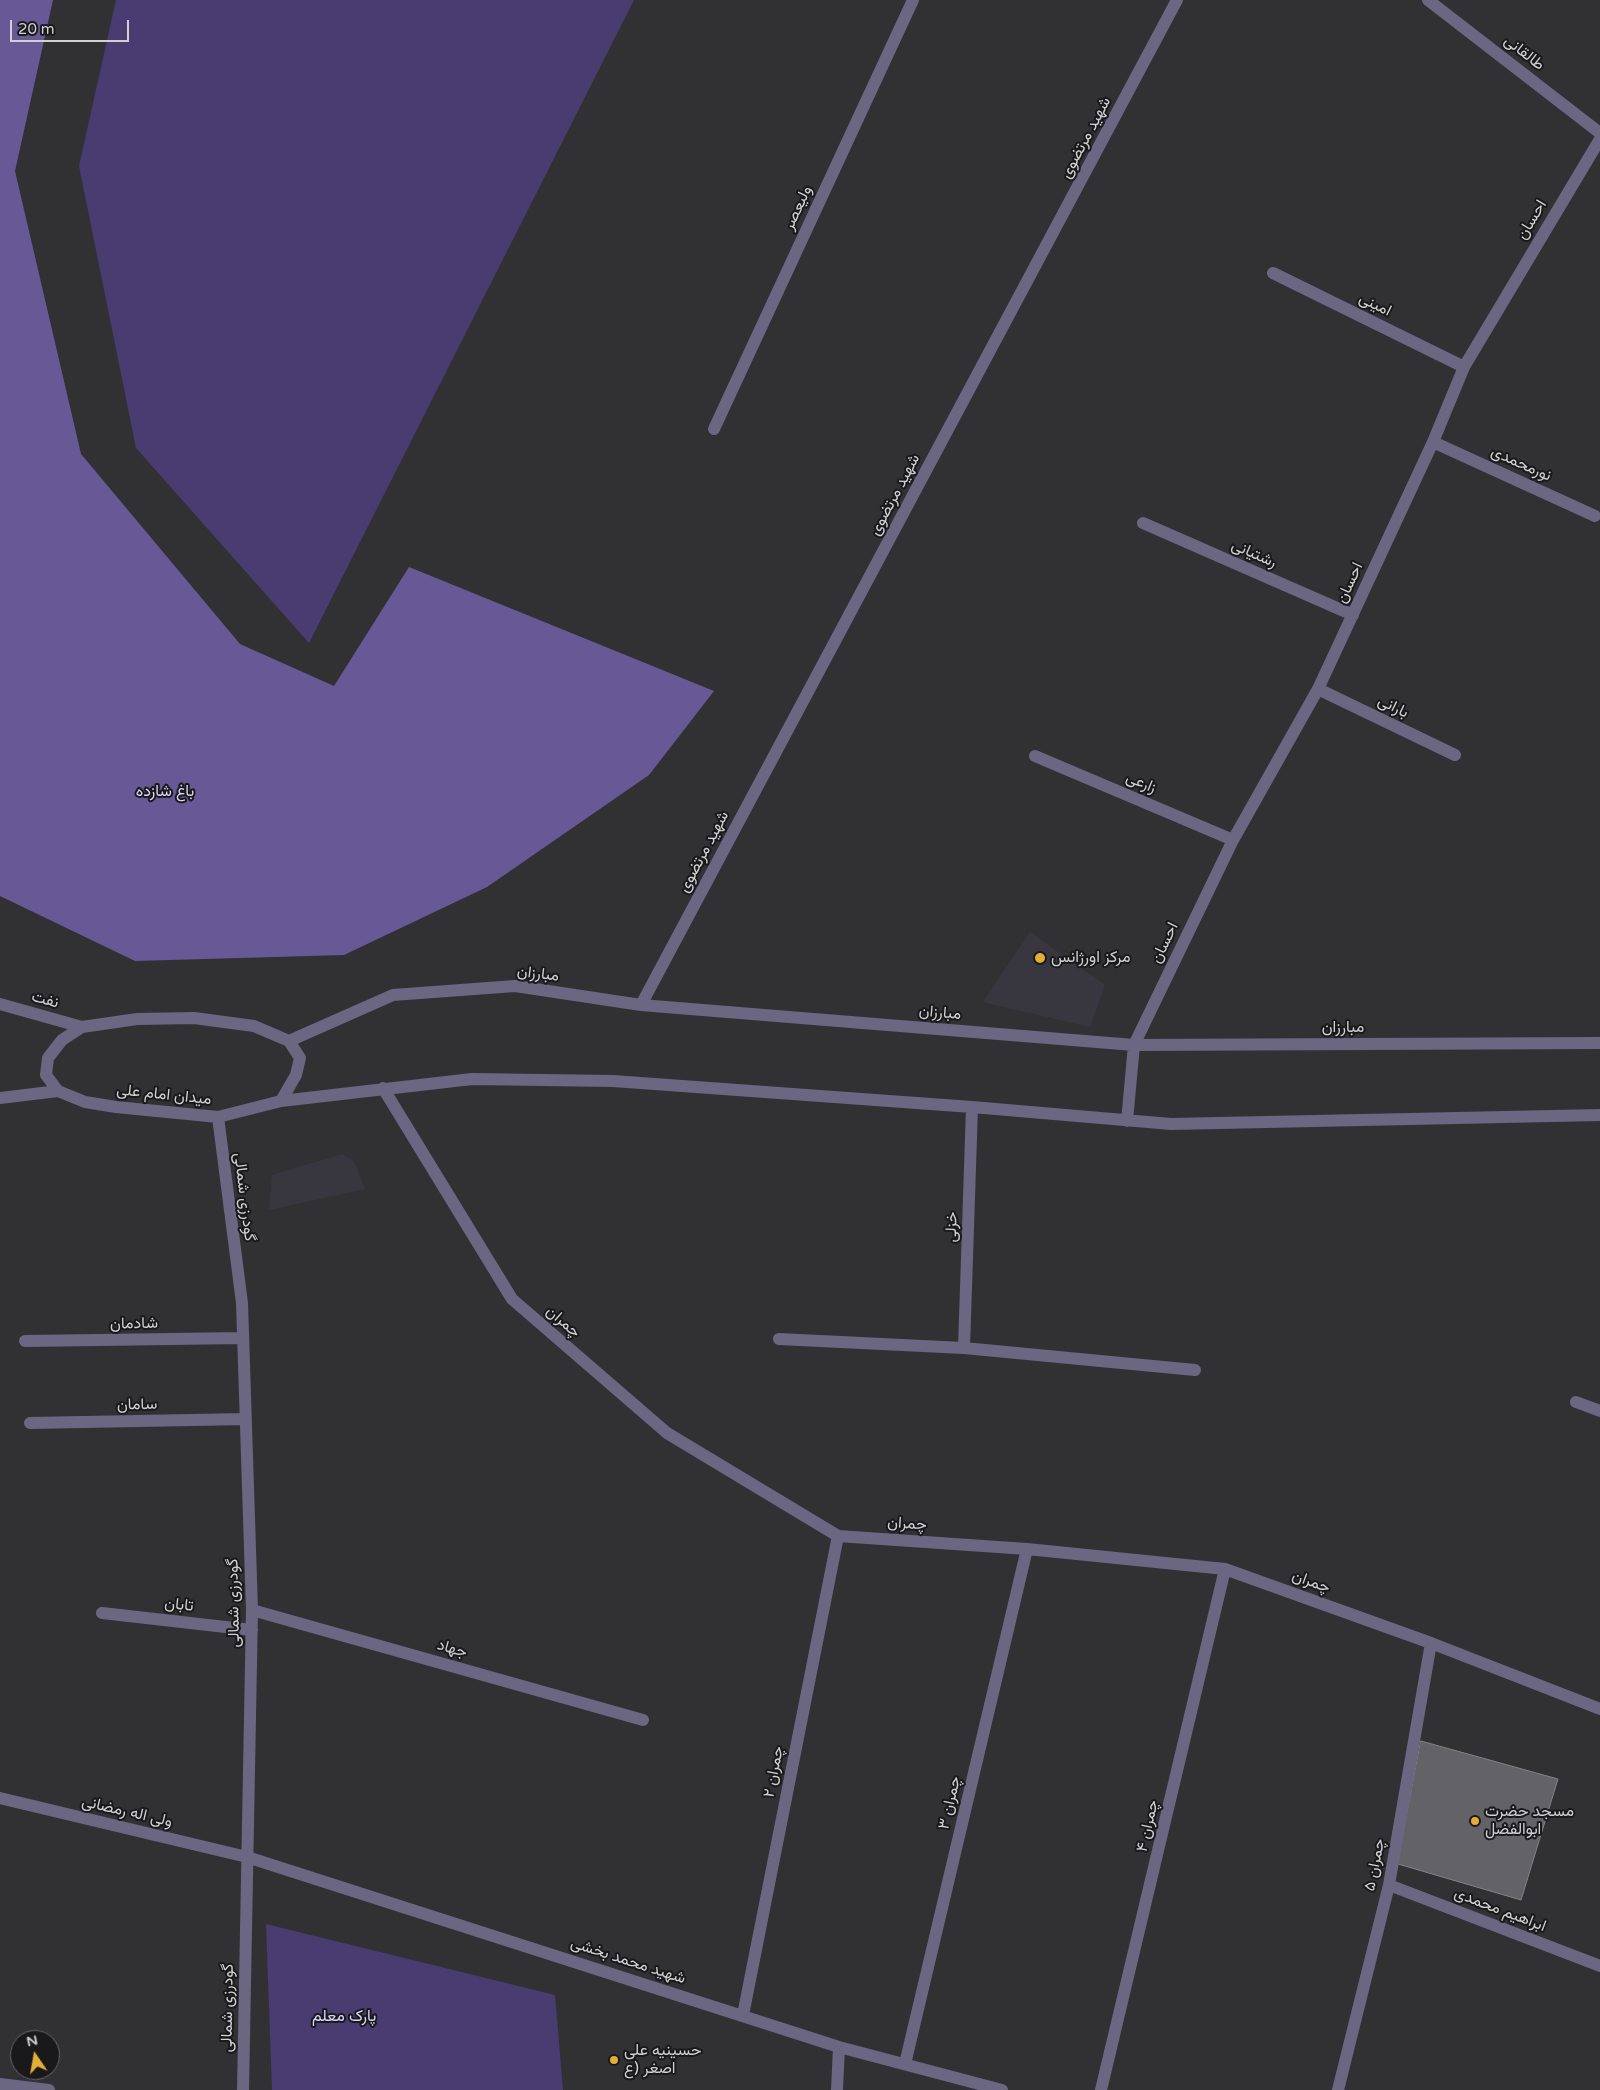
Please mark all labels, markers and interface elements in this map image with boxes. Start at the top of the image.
scale bar [12,10,131,42]
text: 20 m [18,20,55,38]
street label: طالقانی [1500,31,1548,75]
street label: شهید مرتضوی [1056,94,1116,182]
street label: ولیعصر [779,183,817,233]
street label: احسان [1513,197,1551,243]
street label: امینی [1356,289,1394,321]
street label: نورمحمدی [1488,442,1554,486]
street label: شهید مرتضوی [865,451,925,539]
street label: رشتیانی [1228,536,1280,572]
street label: احسان [1332,559,1368,607]
street label: بارانی [1374,691,1412,723]
street label: زارعی [1123,768,1159,798]
park label: باغ شازده [136,782,194,802]
street label: شهید مرتضوی [674,808,734,896]
street label: احسان [1147,919,1183,967]
place label: مرکز اورژانس [1051,948,1131,968]
marker: مرکز اورژانس [1033,951,1047,965]
street label: مبارزان [516,962,560,986]
street label: نفت [29,987,61,1013]
street label: مبارزان [918,1002,962,1024]
street label: مبارزان [1322,1018,1364,1038]
street label: میدان امام علی [116,1080,212,1110]
street label: گودرزی شمالی [229,1152,259,1242]
street label: خزلی [942,1211,962,1243]
street label: چمران [542,1302,584,1342]
street label: شادمان [110,1314,158,1334]
street label: سامان [117,1395,157,1415]
street label: چمران [887,1513,927,1535]
street label: گودرزی شمالی [224,1558,244,1648]
street label: چمران [1289,1566,1333,1598]
street label: تابان [163,1594,195,1616]
street label: جهاد [435,1636,469,1662]
street label: چمران ۲ [760,1745,788,1799]
street label: چمران ۳ [935,1774,965,1832]
street label: ولی اله رمضانی [80,1792,174,1832]
street label: چمران ۴ [1133,1798,1163,1854]
place label: مسجد حضرت ابوالفضل [1485,1802,1574,1840]
marker: مسجد حضرت ابوالفضل [1469,1815,1481,1827]
street label: چمران ۵ [1361,1837,1389,1893]
street label: ابراهیم محمدی [1451,1884,1549,1936]
street label: شهید محمد بخشی [568,1933,688,1989]
street label: گودرزی شمالی [218,1963,238,2053]
park label: پارک معلم [312,2007,376,2027]
north arrow [10,2030,60,2080]
text: N [25,2031,39,2050]
place label: حسینیه علی اصغر (ع [624,2041,701,2079]
marker: حسینیه علی اصغر (ع [608,2054,620,2066]

